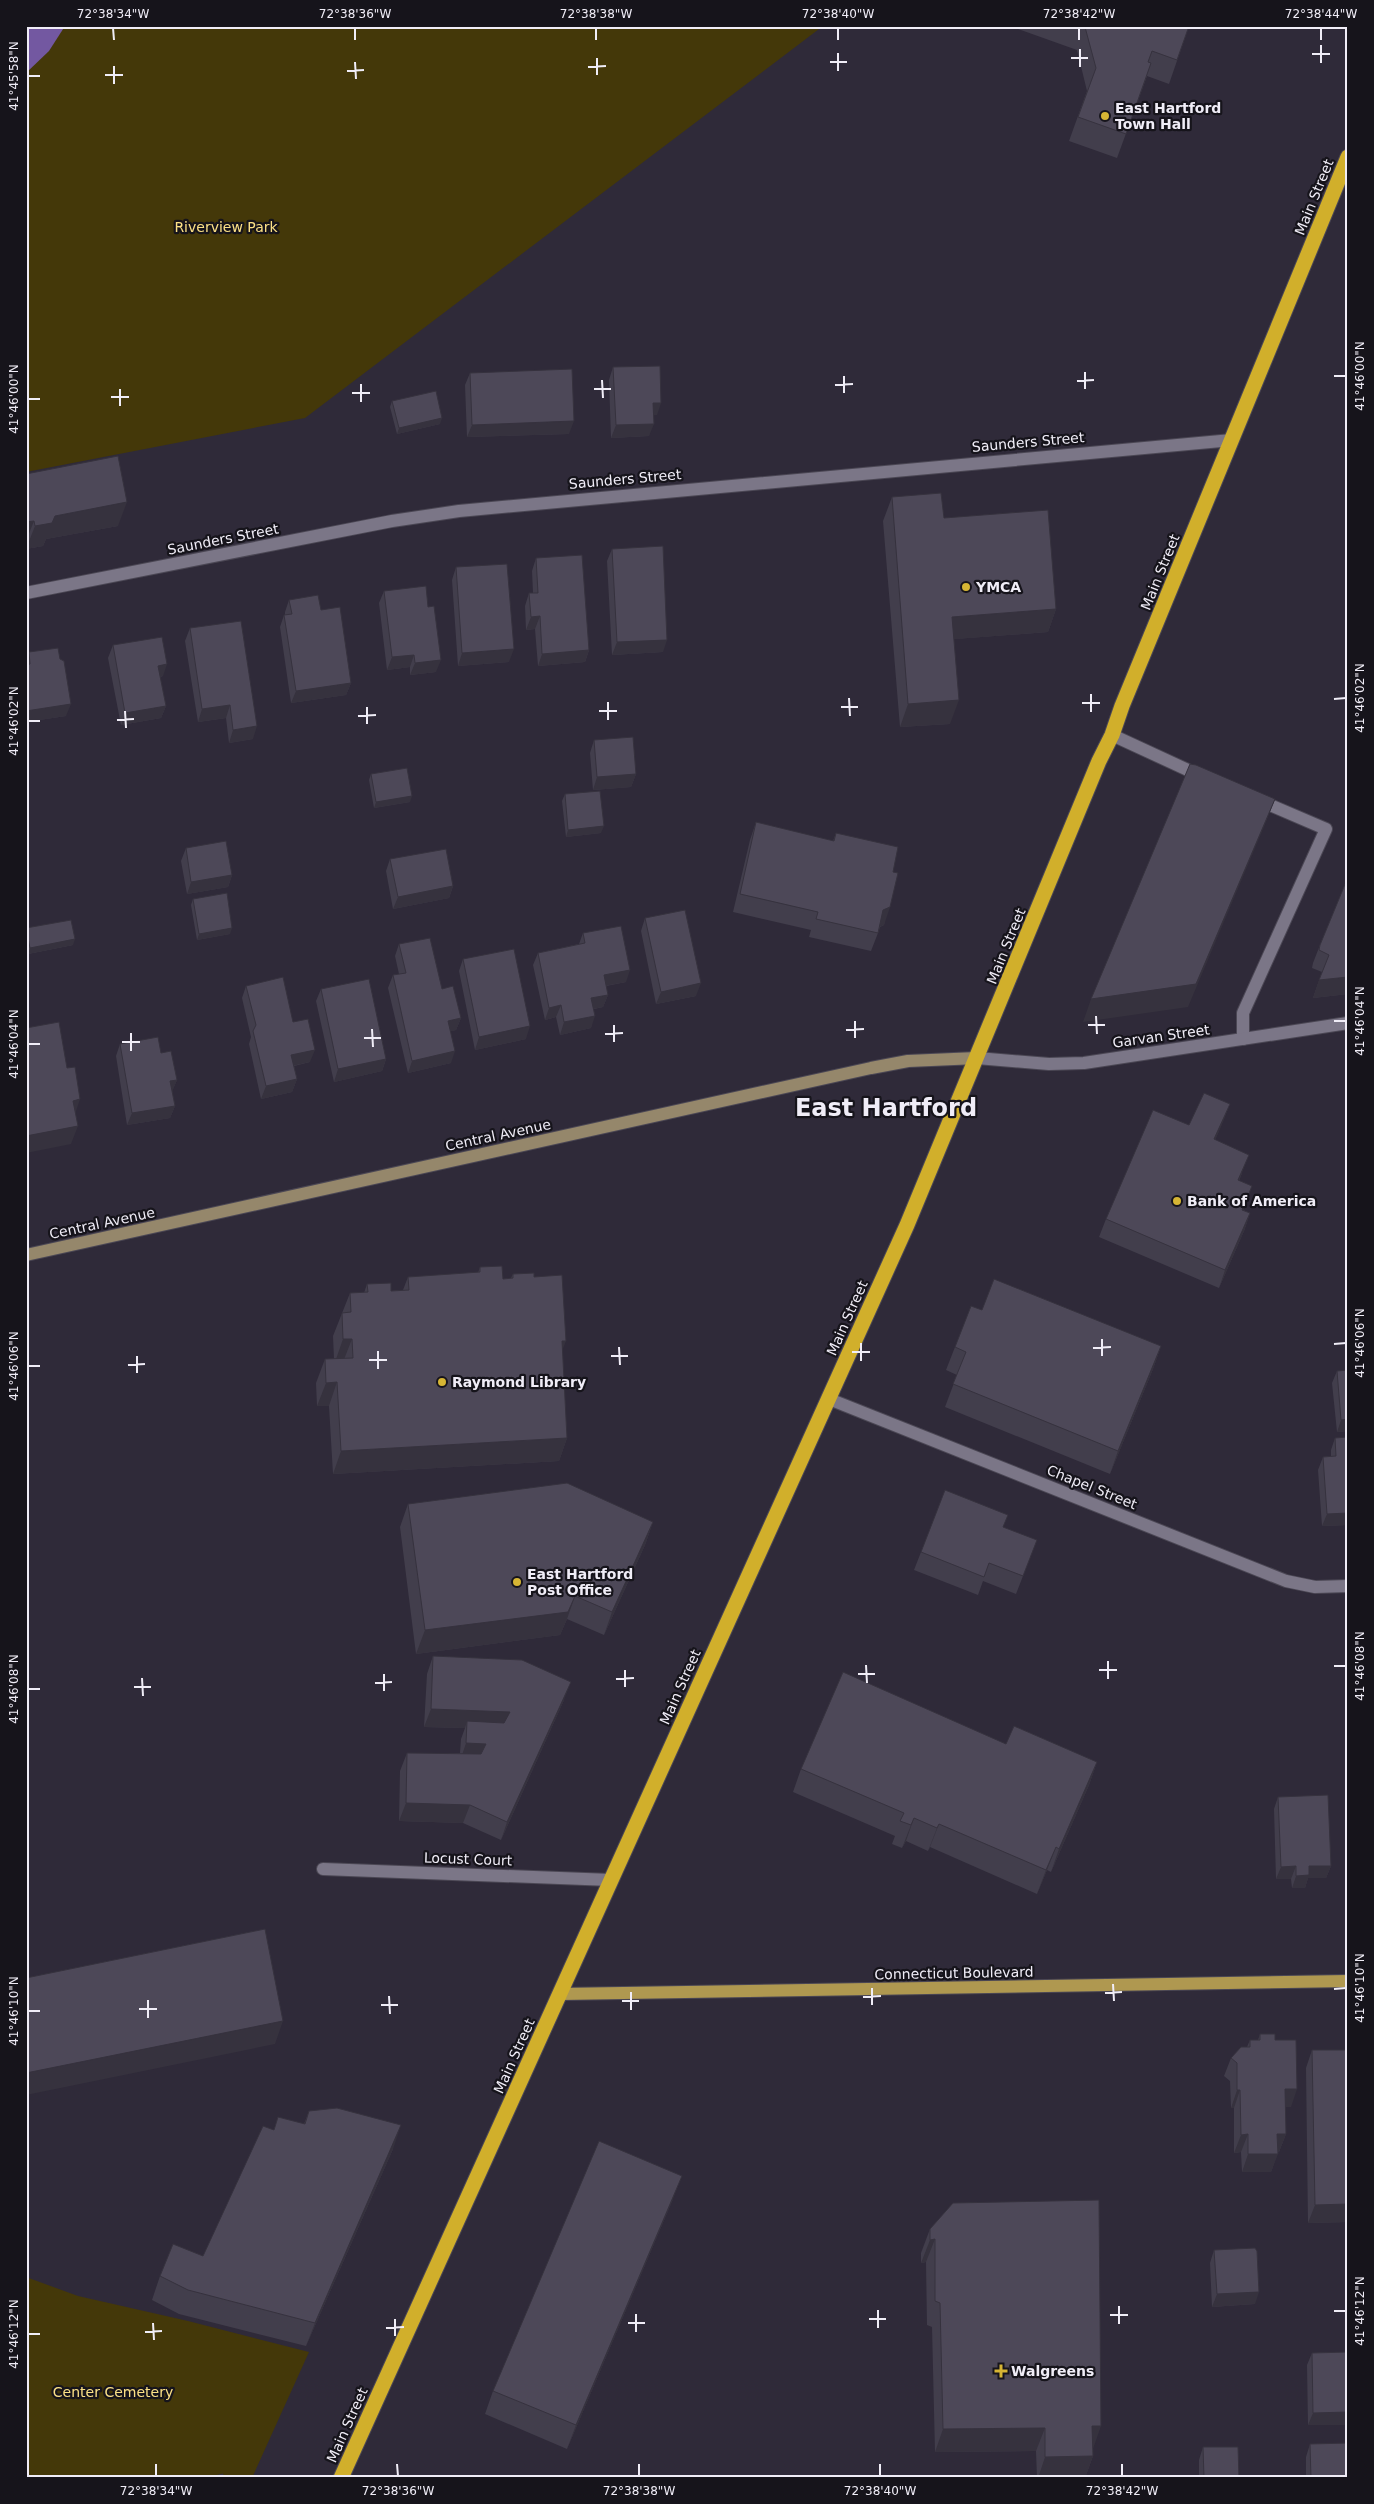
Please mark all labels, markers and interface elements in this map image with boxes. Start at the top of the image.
text: 72°38'34"W [77,7,149,21]
text: 72°38'36"W [319,7,391,21]
text: 72°38'38"W [560,7,632,21]
text: 72°38'40"W [802,7,874,21]
text: 72°38'42"W [1043,7,1115,21]
text: 72°38'44"W [1285,7,1357,21]
text: 41°45'58"N [7,41,21,111]
place label: East Hartford Town Hall [1115,100,1221,132]
marker: East Hartford Town Hall [1099,110,1111,122]
street label: Main Street [1292,156,1337,237]
park label: Riverview Park [174,219,278,235]
text: 41°46'00"N [1353,341,1367,411]
text: 41°46'00"N [7,364,21,434]
street label: Saunders Street [971,429,1085,455]
street label: Saunders Street [568,466,682,492]
street label: Saunders Street [166,520,280,558]
street label: Main Street [1138,531,1183,612]
place label: YMCA [975,579,1021,595]
marker: YMCA [960,581,972,593]
text: 41°46'02"N [1353,663,1367,733]
text: 41°46'02"N [7,686,21,756]
street label: Main Street [984,905,1029,986]
text: 41°46'04"N [1353,986,1367,1056]
text: 41°46'04"N [7,1009,21,1079]
street label: Garvan Street [1111,1021,1211,1051]
district label: East Hartford [795,1094,977,1122]
street label: Central Avenue [444,1116,552,1154]
place label: Bank of America [1187,1193,1316,1209]
marker: Bank of America [1171,1195,1183,1207]
street label: Central Avenue [48,1204,156,1242]
street label: Main Street [823,1278,871,1358]
text: 41°46'06"N [1353,1308,1367,1378]
text: 41°46'06"N [7,1331,21,1401]
place label: Raymond Library [452,1374,586,1390]
marker: Raymond Library [436,1376,448,1388]
street label: Chapel Street [1045,1462,1140,1513]
place label: East Hartford Post Office [527,1566,633,1598]
marker: East Hartford Post Office [511,1576,523,1588]
text: 41°46'08"N [1353,1631,1367,1701]
street label: Main Street [656,1647,704,1727]
text: 41°46'08"N [7,1654,21,1724]
street label: Locust Court [424,1849,513,1869]
text: 41°46'10"N [1353,1953,1367,2023]
street label: Connecticut Boulevard [874,1964,1034,1982]
text: 41°46'10"N [7,1976,21,2046]
street label: Main Street [490,2016,538,2096]
text: 41°46'12"N [1353,2276,1367,2346]
text: 41°46'12"N [7,2299,21,2369]
place label: Walgreens [1011,2363,1094,2379]
marker: Walgreens [995,2365,1007,2377]
park label: Center Cemetery [53,2384,173,2400]
street label: Main Street [323,2385,371,2465]
text: 72°38'34"W [120,2484,192,2498]
text: 72°38'36"W [362,2484,434,2498]
text: 72°38'38"W [603,2484,675,2498]
text: 72°38'40"W [844,2484,916,2498]
text: 72°38'42"W [1086,2484,1158,2498]

